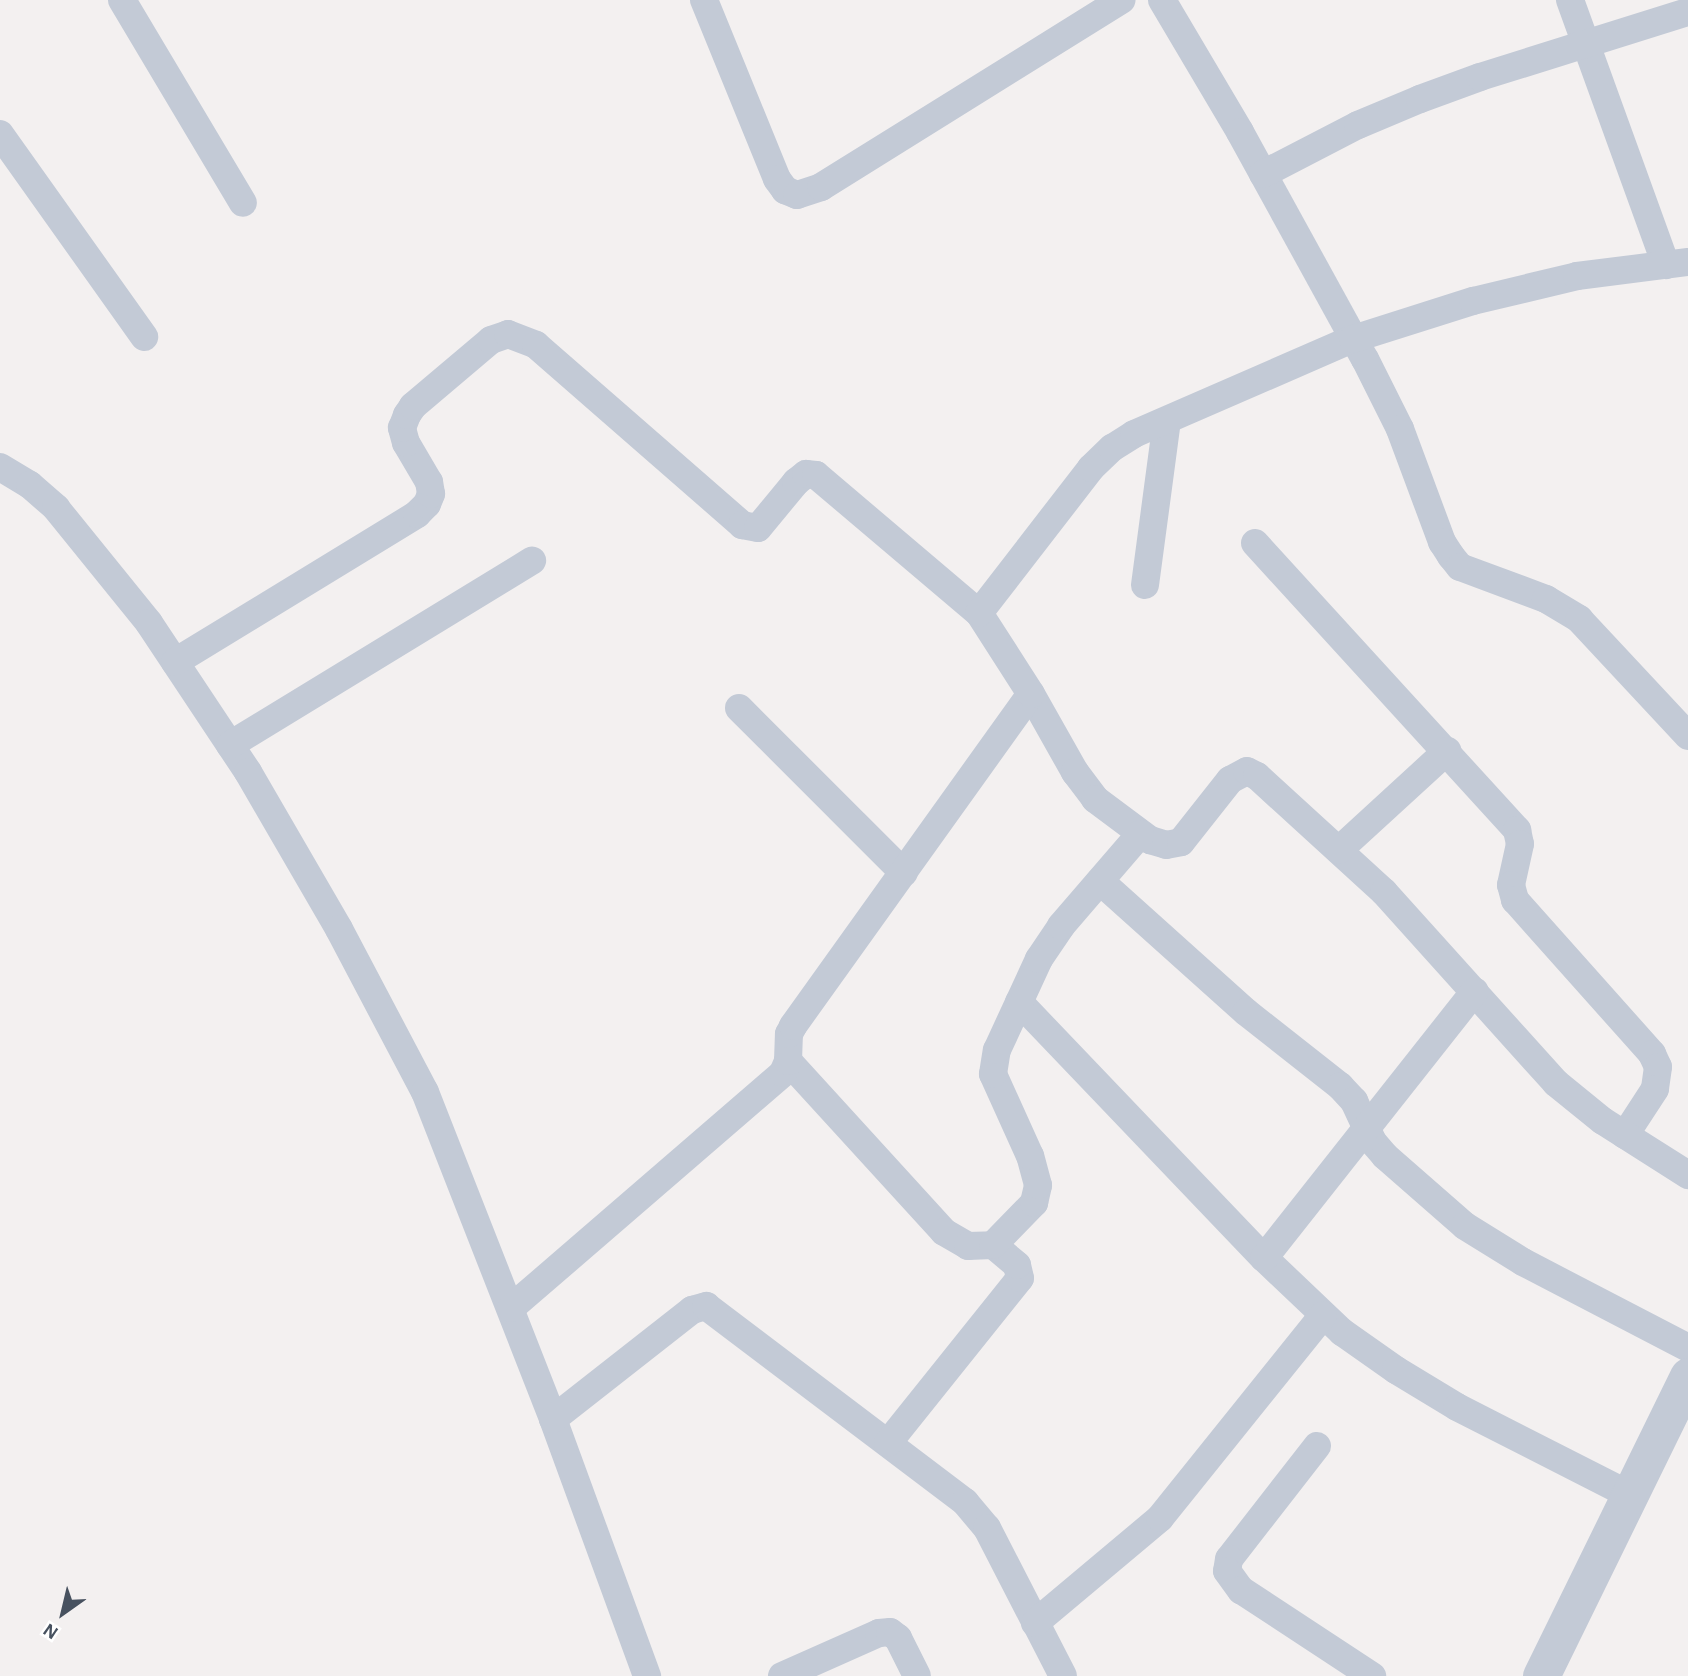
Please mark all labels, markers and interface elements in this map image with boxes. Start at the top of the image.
north arrow [28,1578,98,1648]
text: N [40,1619,62,1642]

